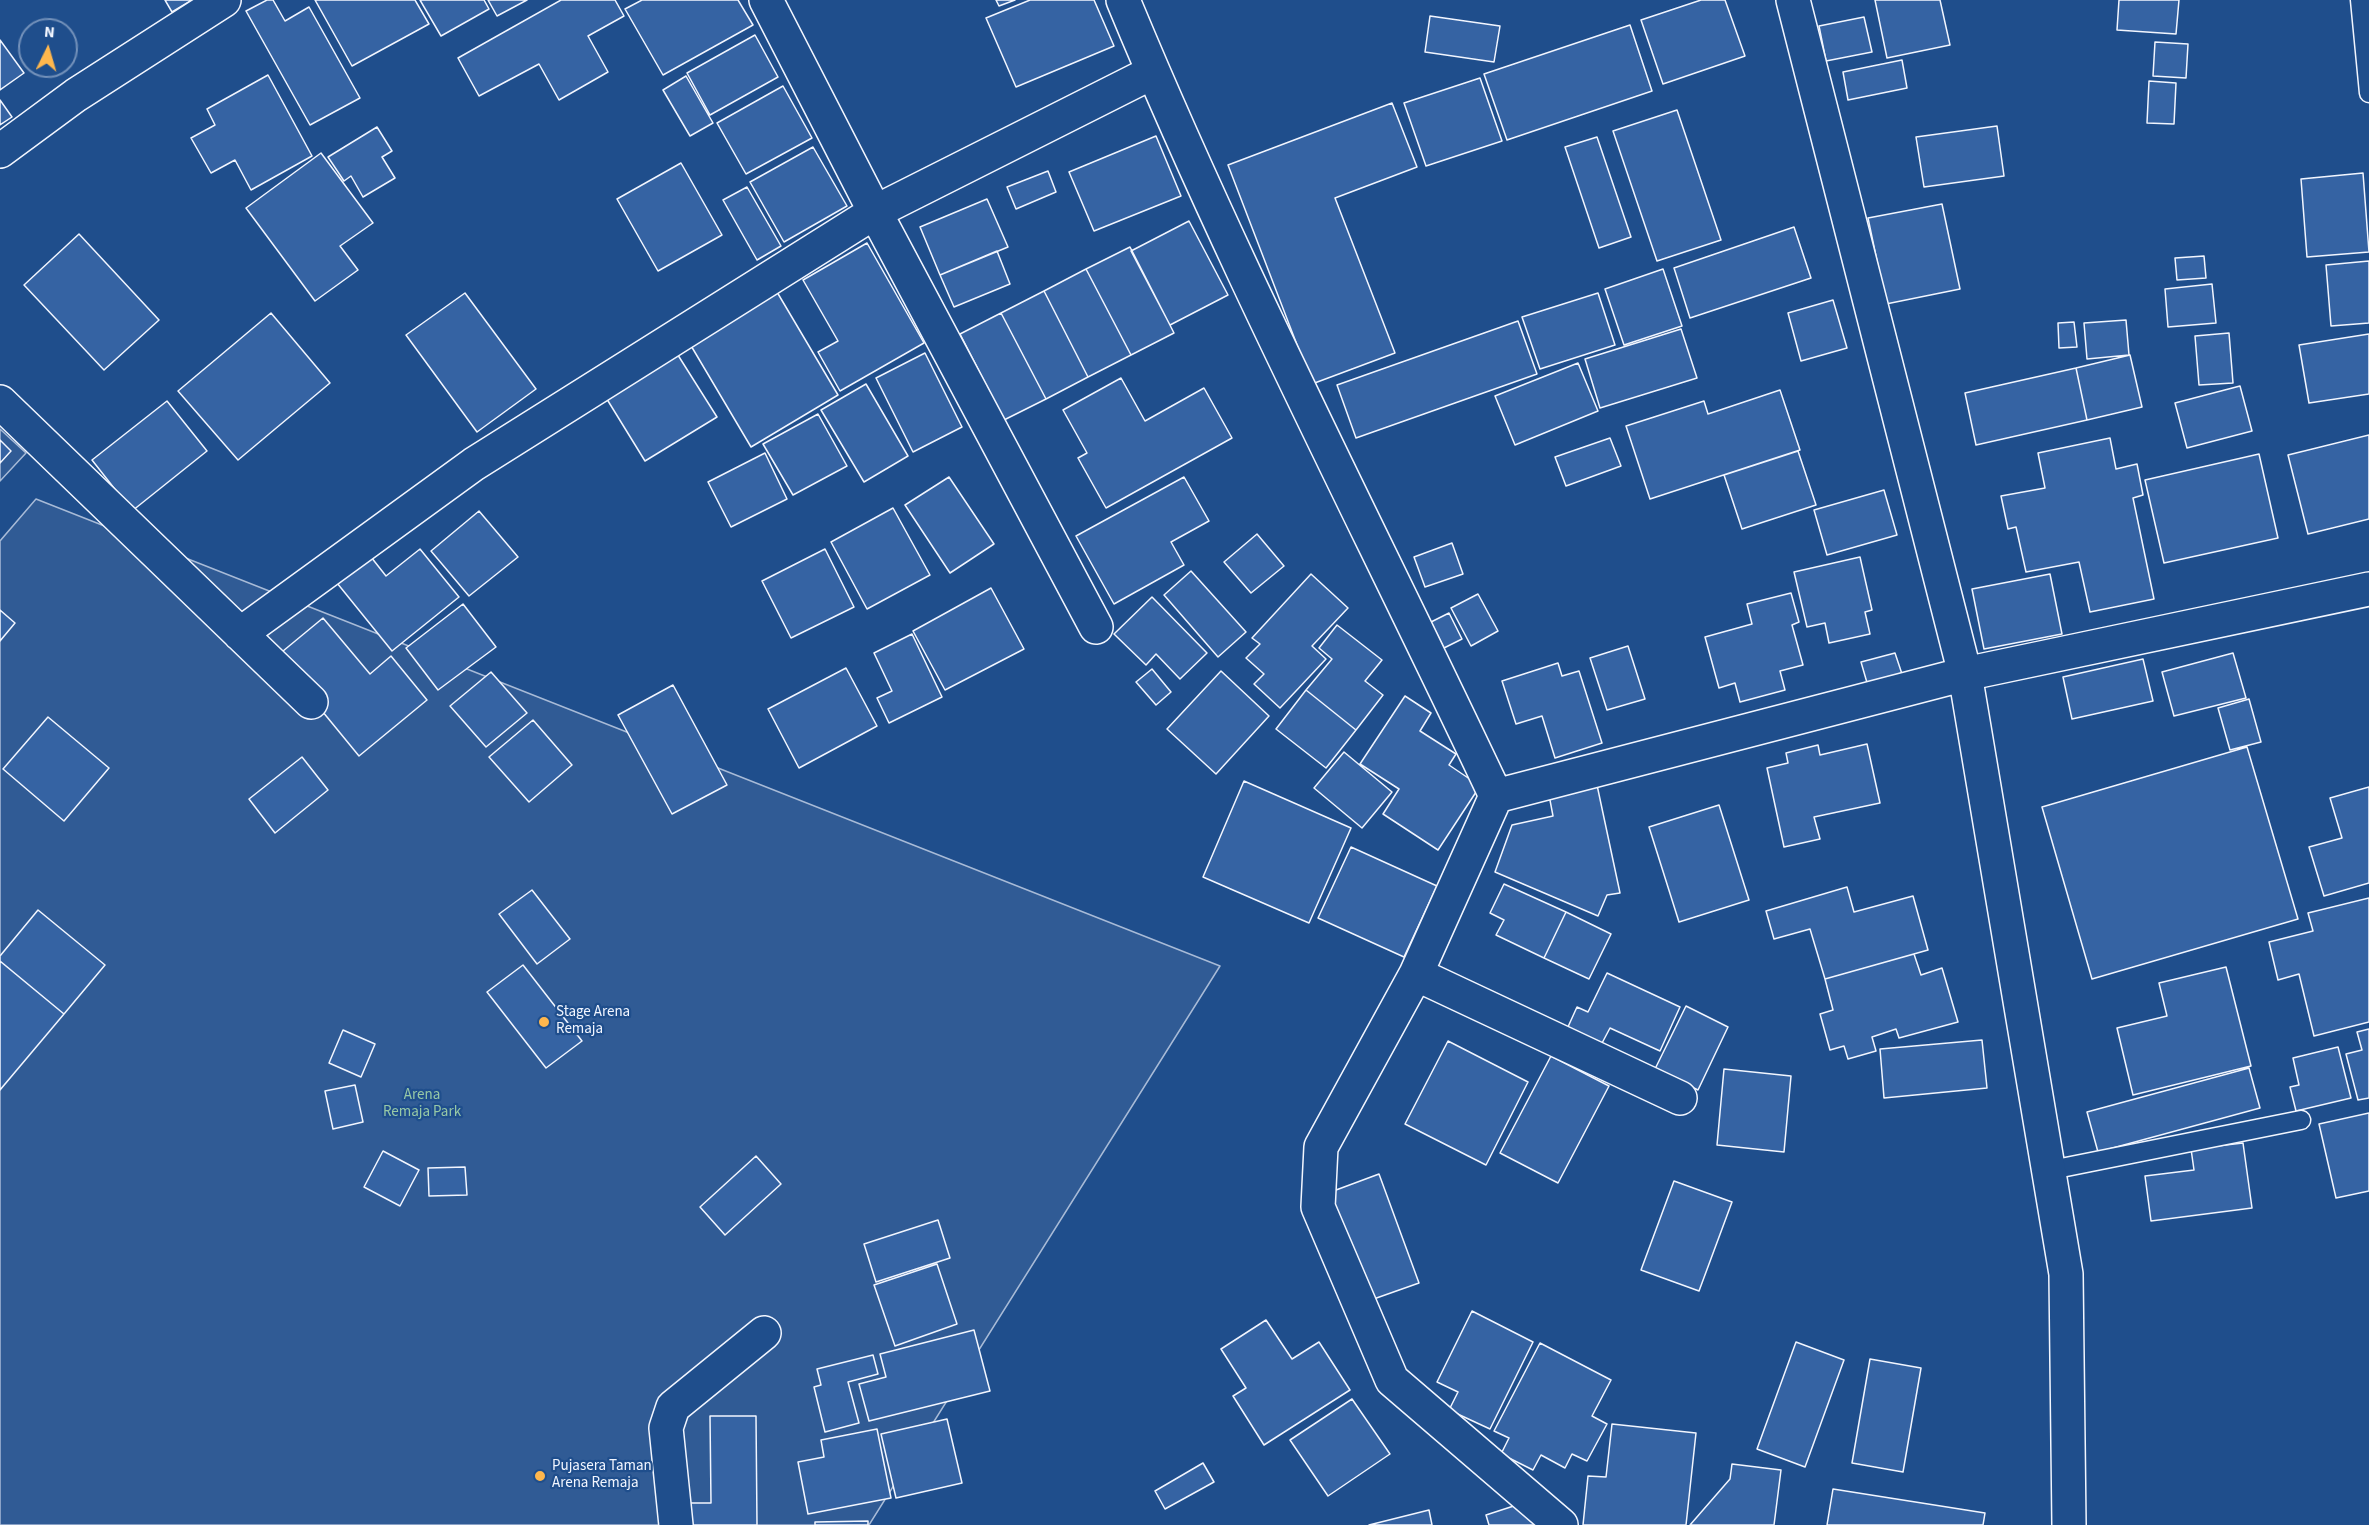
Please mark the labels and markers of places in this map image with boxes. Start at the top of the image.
place label: Stage Arena Remaja [556,1004,630,1039]
marker: Stage Arena Remaja [537,1015,551,1029]
place label: Pujasera Taman Arena Remaja [552,1458,652,1493]
marker: Pujasera Taman Arena Remaja [533,1469,547,1483]

